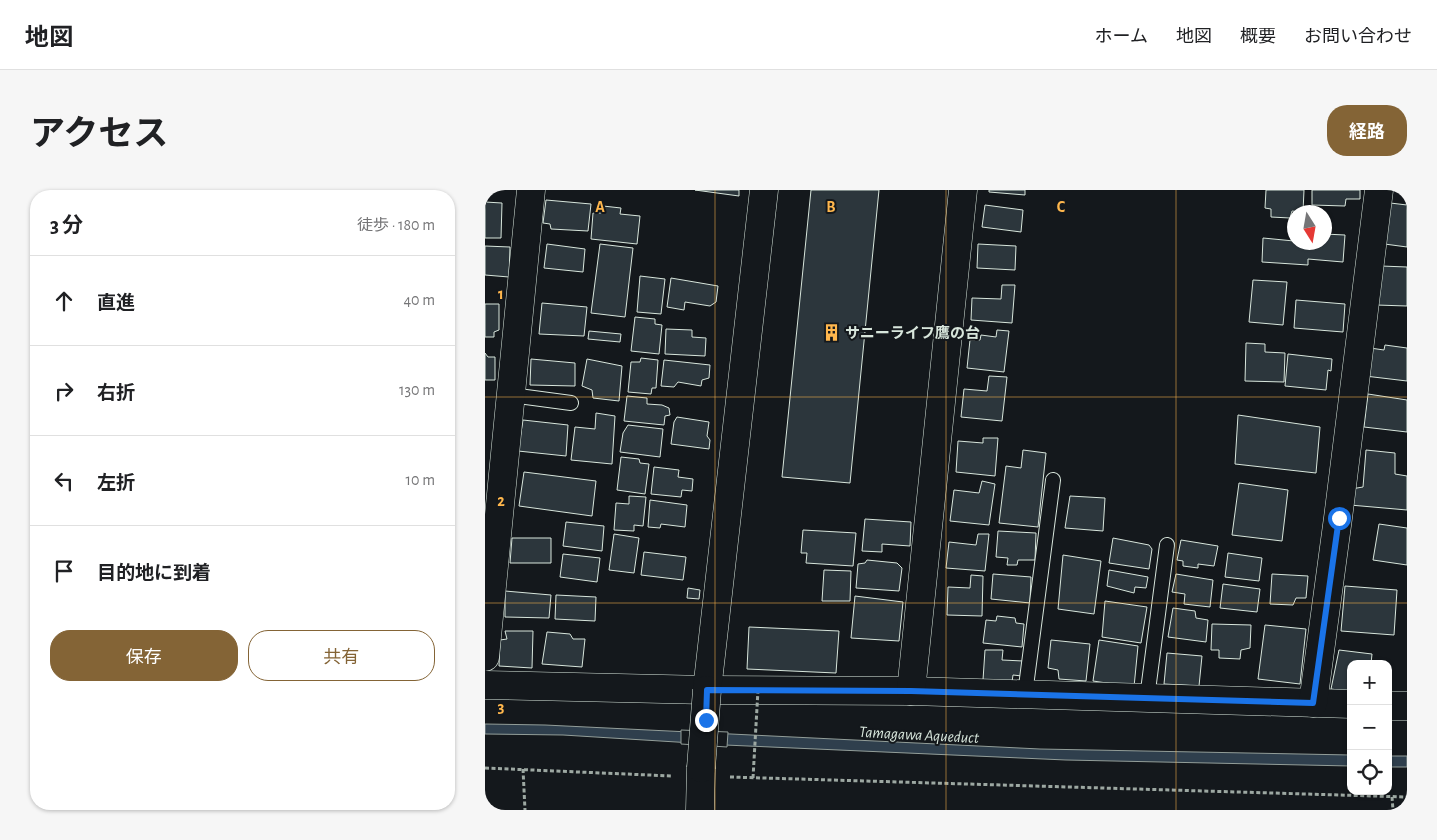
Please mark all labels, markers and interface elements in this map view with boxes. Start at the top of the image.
text: 地図 [25,26,73,50]
text: ホーム [1095,28,1148,46]
text: 地図 [1176,28,1212,46]
text: 概要 [1240,28,1276,46]
text: お問い合わせ [1304,28,1412,46]
button: 経路 [1327,105,1407,156]
text: アクセス [30,117,168,152]
text: A [595,199,605,215]
text: B [826,199,836,215]
text: C [1057,199,1066,215]
north arrow [1287,205,1332,250]
text: 3 分 [50,215,83,236]
text: 徒歩 · 180 m [357,217,435,233]
text: 1 [498,286,504,302]
icon: ahead [50,287,78,315]
text: 40 m [403,292,435,308]
text: 直進 [97,294,135,313]
building icon: サニーライフ鷹の台 [821,323,841,343]
place label: サニーライフ鷹の台 [845,325,980,341]
icon: right [50,377,78,405]
text: 130 m [399,382,435,398]
text: 右折 [97,384,135,403]
icon: left [50,467,78,495]
text: 10 m [406,472,435,488]
text: 左折 [97,474,135,493]
text: 2 [497,493,505,509]
route start [1328,507,1351,530]
icon: arrive [50,557,78,585]
text: 目的地に到着 [97,564,211,583]
button: 保存 [50,630,238,681]
button: 共有 [248,630,435,681]
map controls [1347,660,1392,795]
button: + [1347,660,1392,705]
text: 3 [498,699,505,715]
button: − [1347,705,1392,750]
route end [695,709,718,732]
water label: Tamagawa Aqueduct [859,724,980,747]
button: locate [1347,750,1392,795]

